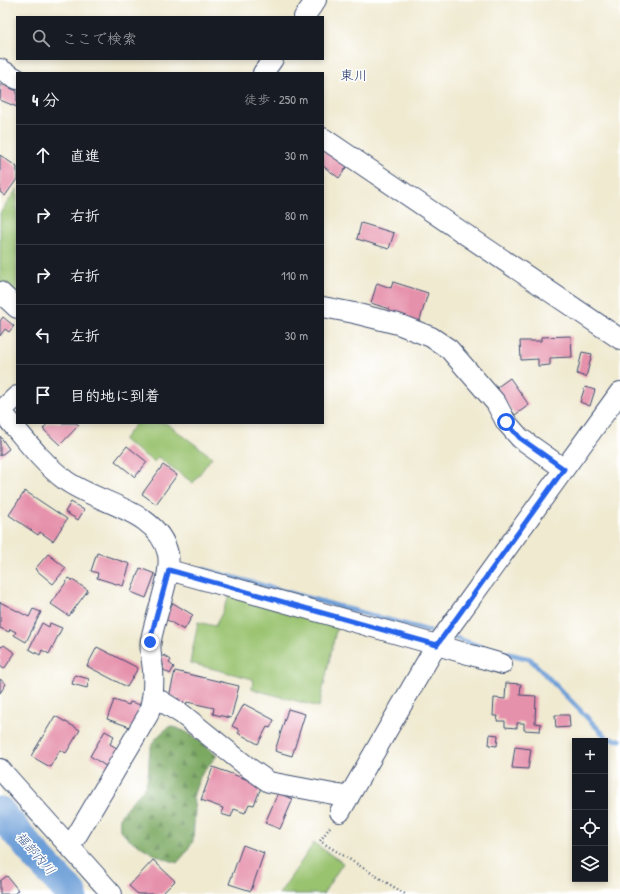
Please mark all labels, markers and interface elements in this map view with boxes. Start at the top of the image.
search box [16,16,324,60]
icon: search [30,27,52,49]
text: ここで検索 [62,28,137,49]
district label: 東川 [340,65,368,84]
text: 4 分 [32,88,59,111]
text: 徒歩 · 250 m [244,90,308,108]
icon: ahead [32,144,54,166]
text: 直進 [70,145,100,166]
text: 30 m [285,146,308,164]
icon: right [32,204,54,226]
text: 右折 [70,205,100,226]
text: 80 m [285,206,308,224]
icon: right [32,264,54,286]
text: 右折 [70,265,100,286]
text: 110 m [281,266,308,284]
icon: left [32,324,54,346]
text: 左折 [70,325,100,346]
text: 30 m [285,326,308,344]
icon: arrive [32,384,54,406]
text: 目的地に到着 [70,385,160,406]
route start [497,413,515,431]
route end [141,633,159,651]
map controls [572,738,608,882]
button: + [572,738,608,774]
button: − [572,774,608,810]
button: locate [572,810,608,846]
water label: 福部内川 [12,827,60,879]
button: layers [572,846,608,882]

